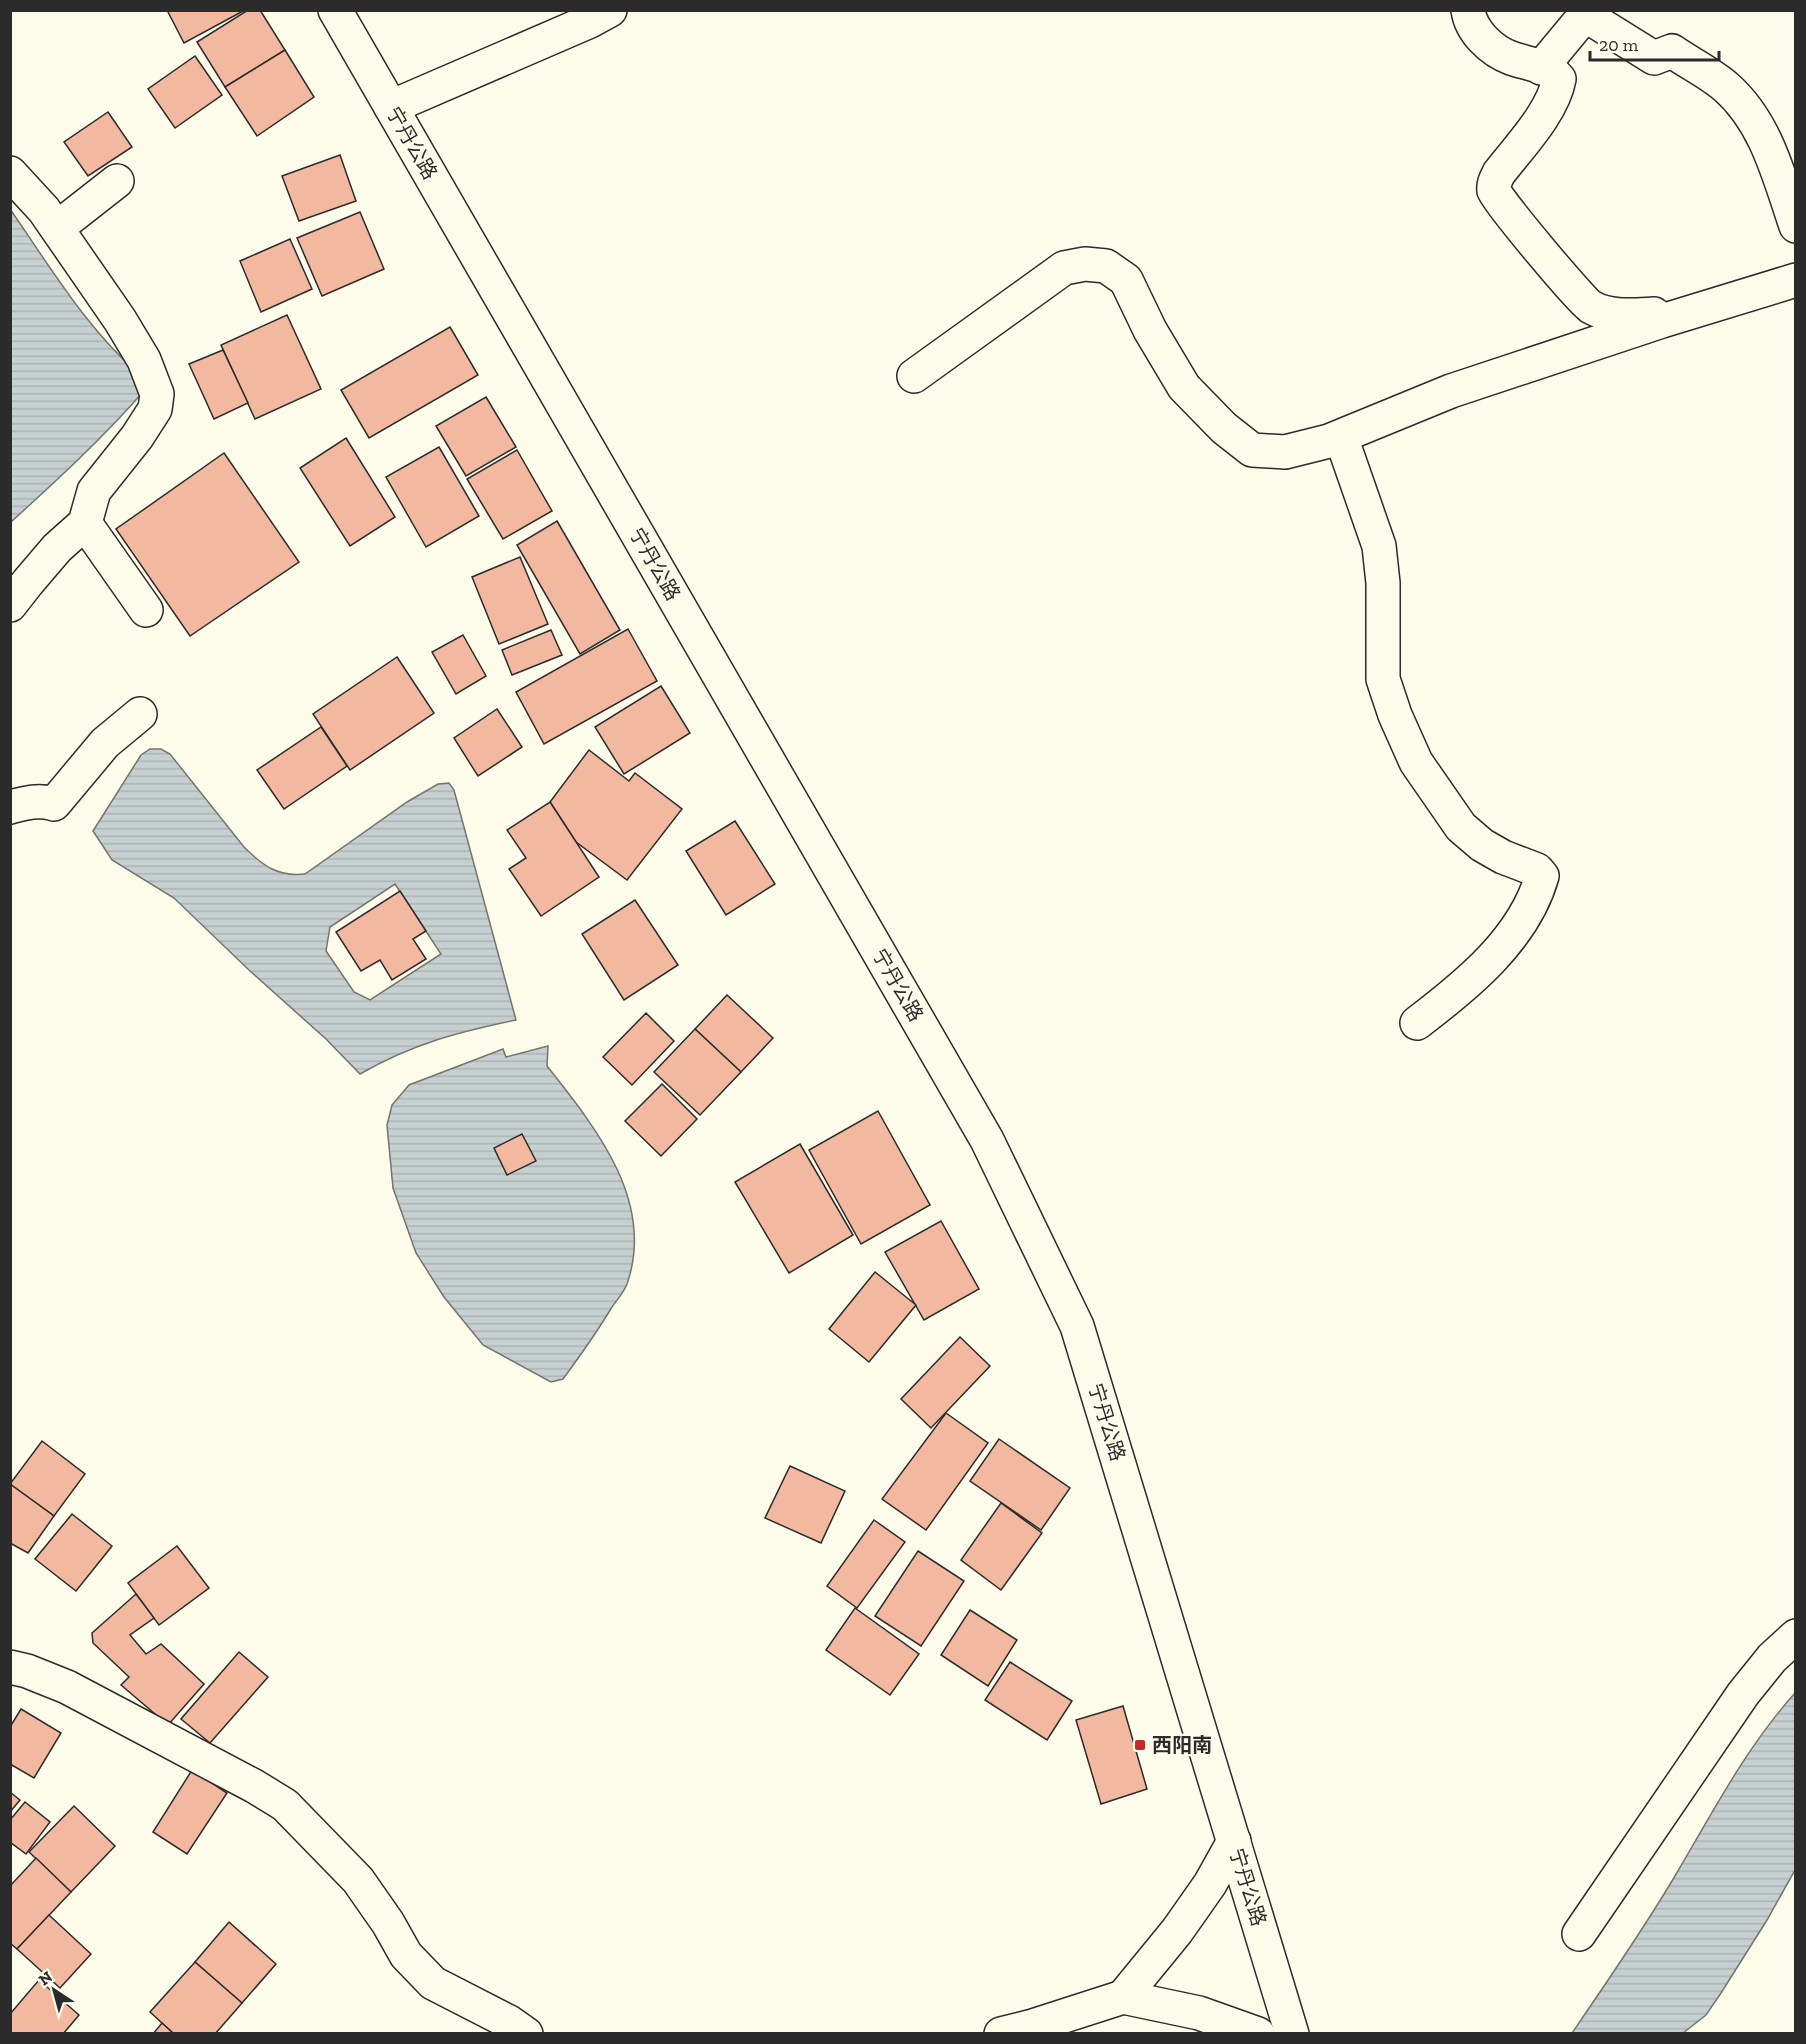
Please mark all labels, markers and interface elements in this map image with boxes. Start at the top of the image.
scale bar [1590,24,1719,62]
text: 20 m [1599,34,1639,56]
street label: 宁丹公路 [382,102,442,184]
street label: 宁丹公路 [625,523,685,605]
street label: 宁丹公路 [868,944,928,1026]
street label: 宁丹公路 [1084,1380,1130,1464]
place label: 西阳南 [1152,1733,1212,1757]
marker: 西阳南 [1133,1738,1147,1752]
street label: 宁丹公路 [1225,1845,1271,1929]
north arrow [24,1960,84,2020]
text: N [35,1967,56,1990]

